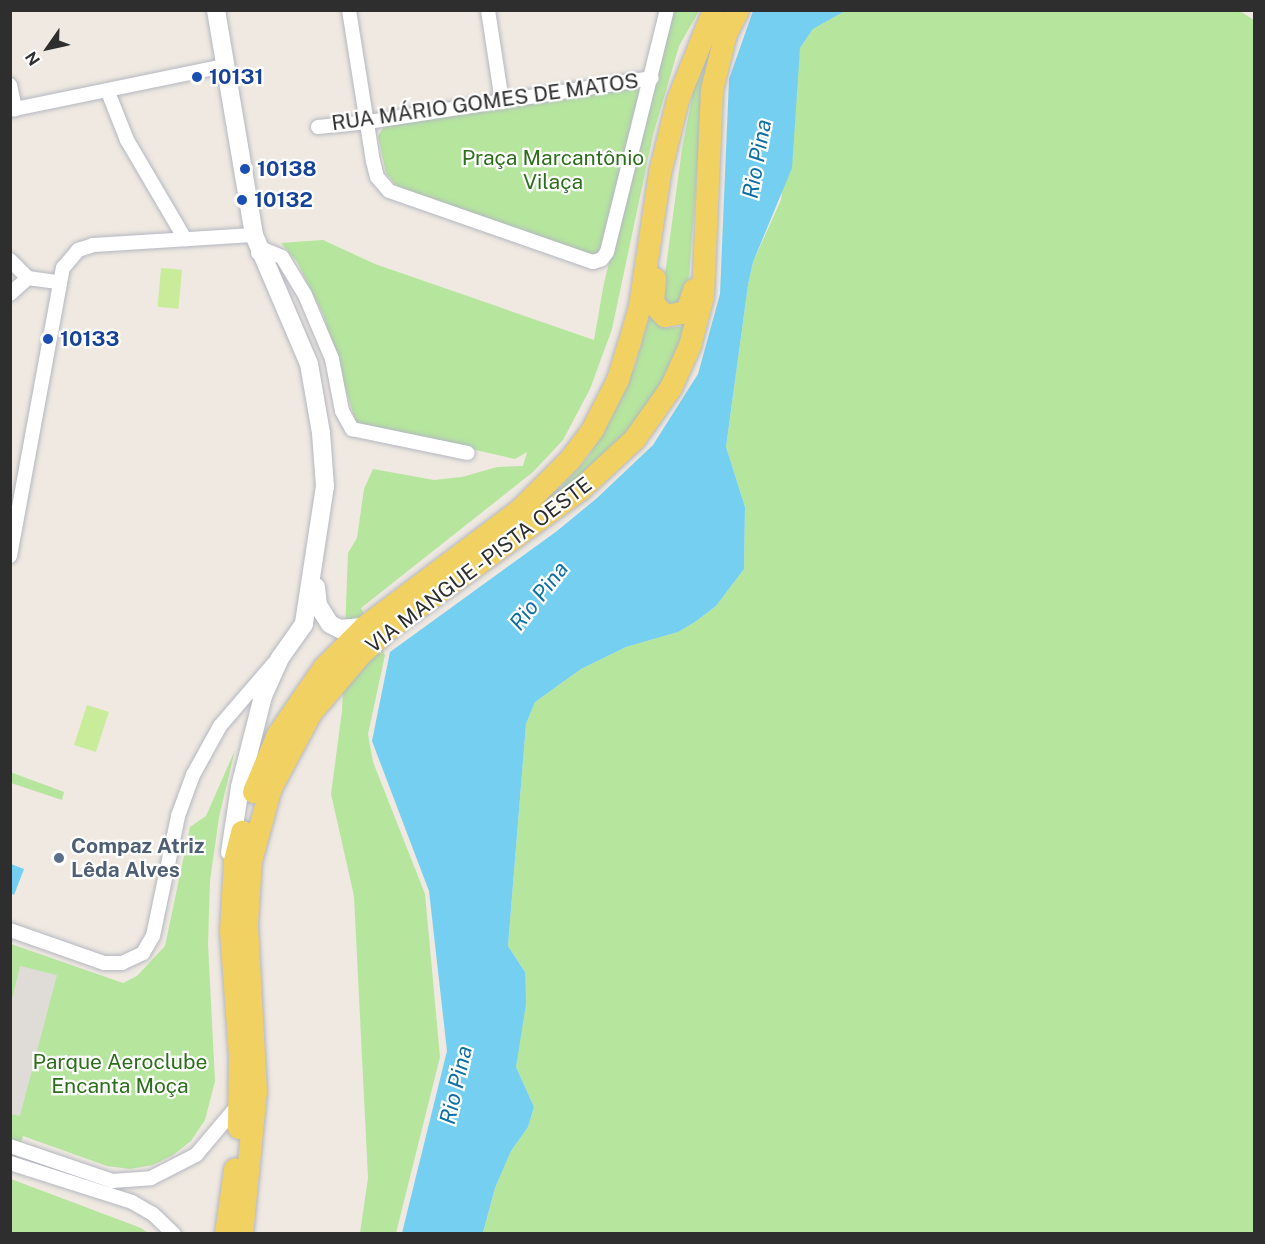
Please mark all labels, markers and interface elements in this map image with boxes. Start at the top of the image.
north arrow [18,18,78,78]
text: N [21,48,44,69]
place label: 10131 [209,64,263,90]
street label: RUA MÁRIO GOMES DE MATOS [330,68,640,136]
marker: 10131 [190,70,204,84]
water label: Rio Pina [737,117,777,201]
park label: Praça Marcantônio Vilaça [462,145,644,195]
place label: 10138 [257,156,317,182]
marker: 10138 [238,162,252,176]
place label: 10132 [254,187,313,213]
marker: 10132 [235,193,249,207]
place label: 10133 [60,326,119,352]
marker: 10133 [41,332,55,346]
street label: VIA MANGUE - PISTA OESTE [359,470,599,660]
water label: Rio Pina [504,556,574,636]
place label: Compaz Atriz Lêda Alves [71,833,204,883]
marker: Compaz Atriz Lêda Alves [52,851,66,865]
water label: Rio Pina [434,1043,478,1127]
park label: Parque Aeroclube Encanta Moça [32,1049,208,1099]

